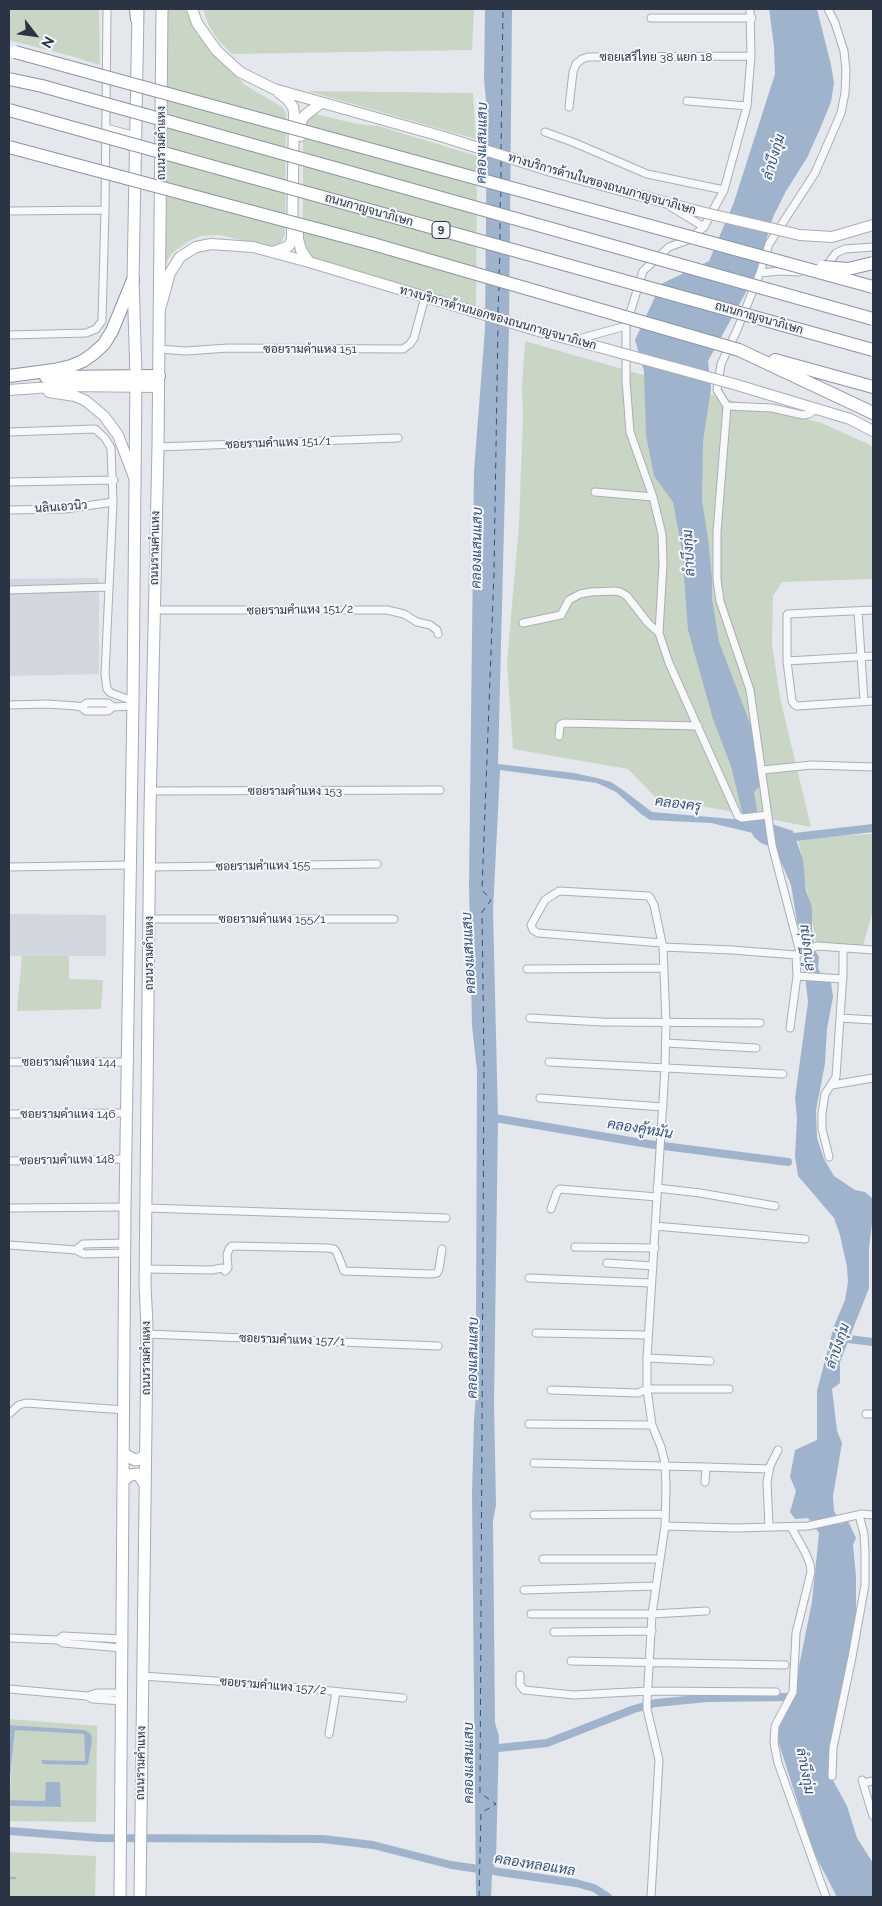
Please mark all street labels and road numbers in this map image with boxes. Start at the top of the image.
street label: ซอยเสรีไทย 38 แยก 18 [600,50,712,64]
street label: ถนนรามคำแหง [154,106,168,180]
street label: ทางบริการด้านในของถนนกาญจนาภิเษก [506,150,698,218]
street label: ถนนกาญจนาภิเษก [323,191,415,229]
road number: 9 [432,222,450,238]
street label: ทางบริการด้านนอกของถนนกาญจนาภิเษก [398,283,598,353]
street label: ถนนกาญจนาภิเษก [713,299,805,337]
street label: ซอยรามคำแหง 151 [263,342,357,356]
street label: ซอยรามคำแหง 151/1 [225,434,331,452]
street label: นลินเอวนิว [34,498,88,516]
street label: ถนนรามคำแหง [147,511,163,585]
street label: ซอยรามคำแหง 151/2 [247,602,353,618]
street label: ซอยรามคำแหง 153 [248,784,342,798]
street label: ซอยรามคำแหง 155 [216,858,310,874]
street label: ซอยรามคำแหง 155/1 [219,912,325,926]
street label: ถนนรามคำแหง [142,916,156,990]
street label: ซอยรามคำแหง 144 [22,1055,116,1069]
street label: ซอยรามคำแหง 146 [20,1107,116,1121]
street label: ซอยรามคำแหง 148 [19,1152,115,1168]
street label: ถนนรามคำแหง [139,1321,153,1395]
street label: ซอยรามคำแหง 157/1 [239,1331,345,1349]
street label: ซอยรามคำแหง 157/2 [219,1674,327,1698]
street label: ถนนรามคำแหง [133,1726,149,1800]

